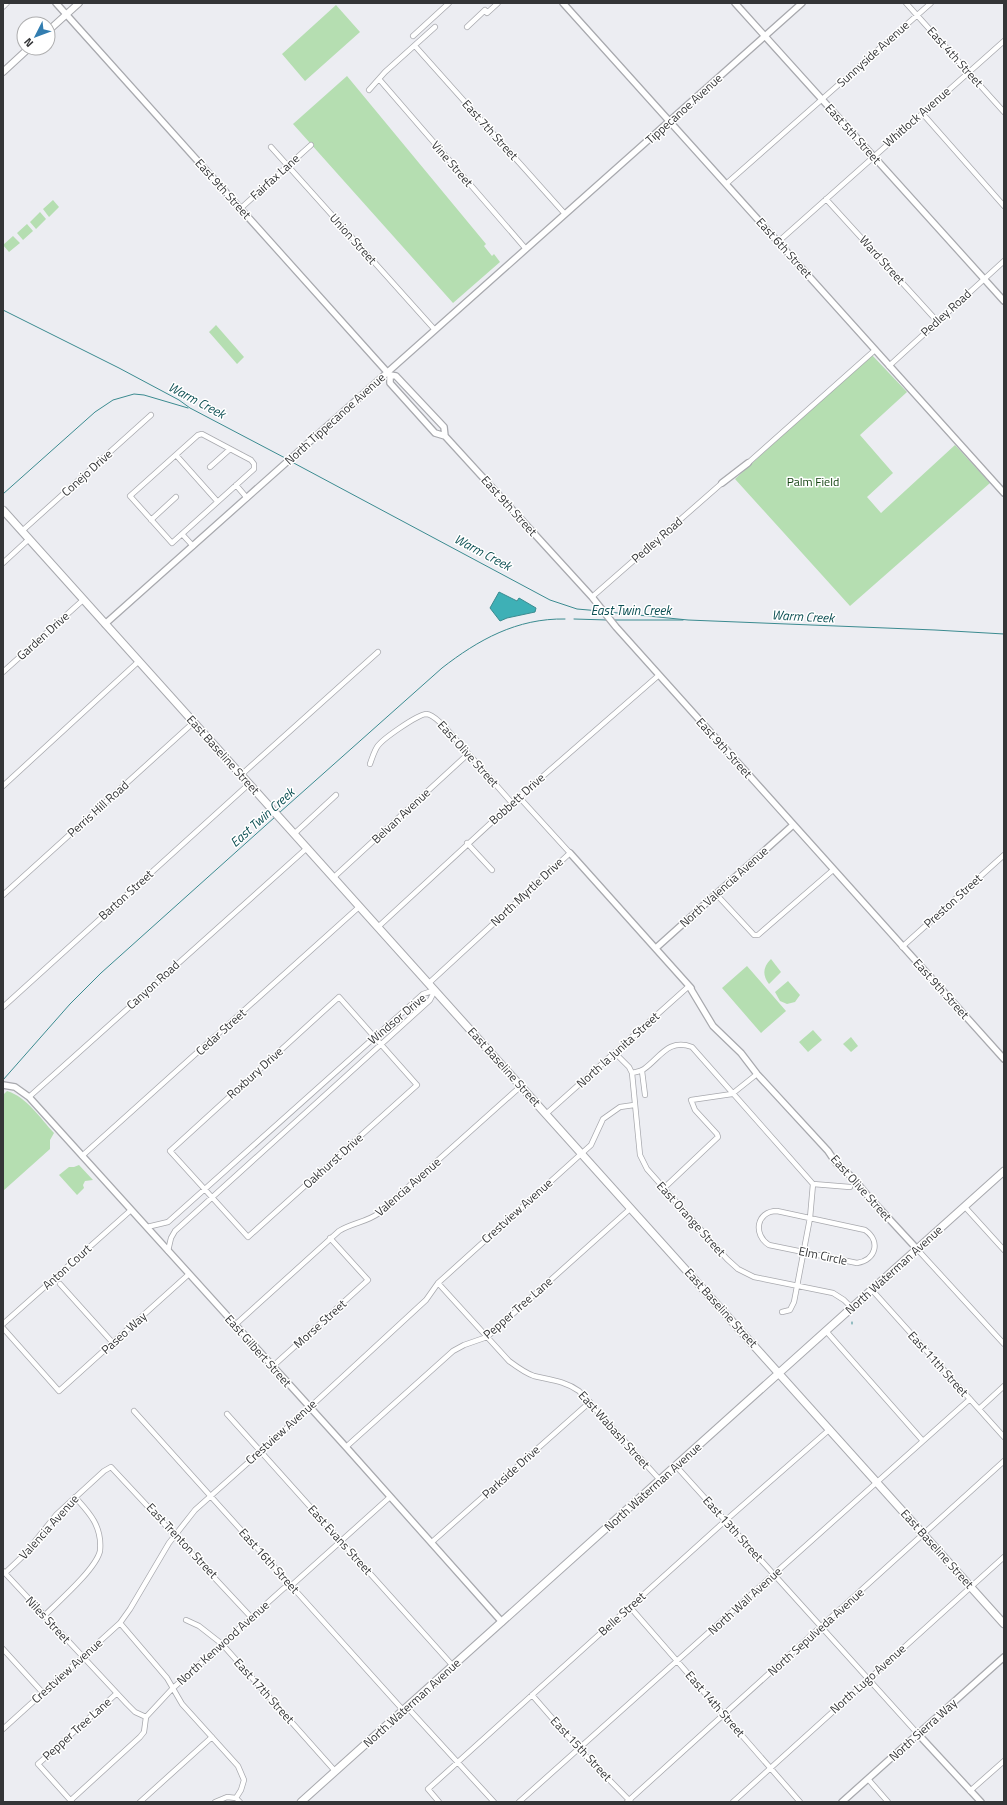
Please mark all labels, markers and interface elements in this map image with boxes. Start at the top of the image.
north arrow [16,16,56,56]
street label: Sunnyside Avenue [832,16,913,92]
street label: East 4th Street [923,22,988,92]
text: N [20,35,37,51]
street label: Tippecanoe Avenue [641,69,726,148]
street label: Whitlock Avenue [879,82,955,151]
street label: East 7th Street [458,95,523,165]
street label: East 5th Street [821,99,886,169]
street label: Vine Street [427,136,478,192]
street label: Fairfax Lane [246,149,304,204]
street label: East 9th Street [191,154,256,224]
street label: Union Street [325,209,382,269]
street label: East 6th Street [752,213,817,283]
street label: Ward Street [855,231,910,289]
street label: Pedley Road [916,285,975,341]
street label: North Tippecanoe Avenue [280,368,389,469]
water label: Warm Creek [165,377,231,424]
street label: Conejo Drive [57,444,116,501]
street label: East 9th Street [477,471,542,541]
park label: Palm Field [787,472,839,491]
street label: Pedley Road [627,512,687,567]
water label: Warm Creek [451,529,517,576]
water label: East Twin Creek [591,600,674,620]
water label: Warm Creek [771,604,837,628]
street label: Garden Drive [12,607,73,664]
street label: East Baseline Street [182,711,265,799]
street label: East 9th Street [692,713,757,783]
street label: East Olive Street [433,716,504,792]
street label: Bobbett Drive [484,768,549,829]
street label: Perris Hill Road [63,776,133,842]
water label: East Twin Creek [225,781,300,851]
street label: Belvan Avenue [367,783,434,848]
street label: North Valencia Avenue [675,841,772,932]
street label: North Myrtle Drive [486,853,567,931]
street label: Barton Street [94,864,158,924]
street label: Preston Street [919,868,987,932]
street label: East 9th Street [909,954,974,1024]
street label: Canyon Road [122,955,184,1014]
street label: Windsor Drive [363,989,430,1049]
street label: Cedar Street [191,1003,251,1060]
street label: North la Junita Street [572,1007,664,1092]
street label: East Baseline Street [463,1023,546,1111]
street label: Roxbury Drive [222,1042,287,1103]
street label: Oakhurst Drive [298,1128,367,1193]
street label: East Olive Street [826,1150,897,1226]
street label: Valencia Avenue [370,1153,445,1221]
street label: Crestview Avenue [477,1173,556,1248]
street label: East Orange Street [652,1177,731,1261]
street label: North Waterman Avenue [841,1221,947,1319]
street label: Anton Court [38,1239,96,1294]
street label: Elm Circle [797,1241,849,1270]
street label: East Baseline Street [680,1264,763,1352]
street label: Pepper Tree Lane [479,1272,557,1343]
street label: Morse Street [289,1294,351,1353]
street label: Paseo Way [97,1307,151,1358]
street label: East Gilbert Street [220,1310,297,1392]
street label: East 11th Street [904,1327,974,1401]
street label: East Wabash Street [574,1386,655,1474]
street label: Crestview Avenue [241,1394,320,1469]
street label: North Waterman Avenue [600,1438,706,1536]
street label: Parkside Drive [477,1440,544,1503]
street label: Valencia Avenue [14,1490,83,1563]
street label: East 13th Street [699,1492,769,1566]
street label: East Trenton Street [142,1499,223,1583]
street label: East Evans Street [304,1500,378,1580]
street label: East Baseline Street [896,1505,979,1593]
street label: East 16th Street [235,1524,305,1598]
street label: North Wall Avenue [703,1562,786,1639]
street label: North Sepulveda Avenue [763,1583,868,1680]
street label: Belle Street [594,1586,650,1640]
street label: Niles Street [21,1592,76,1648]
street label: North Kenwood Avenue [172,1596,273,1690]
street label: Crestview Avenue [27,1633,106,1708]
street label: North Lugo Avenue [825,1639,910,1718]
street label: East 17th Street [230,1654,300,1728]
street label: North Waterman Avenue [359,1654,465,1752]
street label: East 14th Street [681,1666,750,1742]
street label: Pepper Tree Lane [38,1692,115,1765]
street label: North Sierra Way [884,1694,961,1766]
street label: East 15th Street [546,1712,617,1786]

